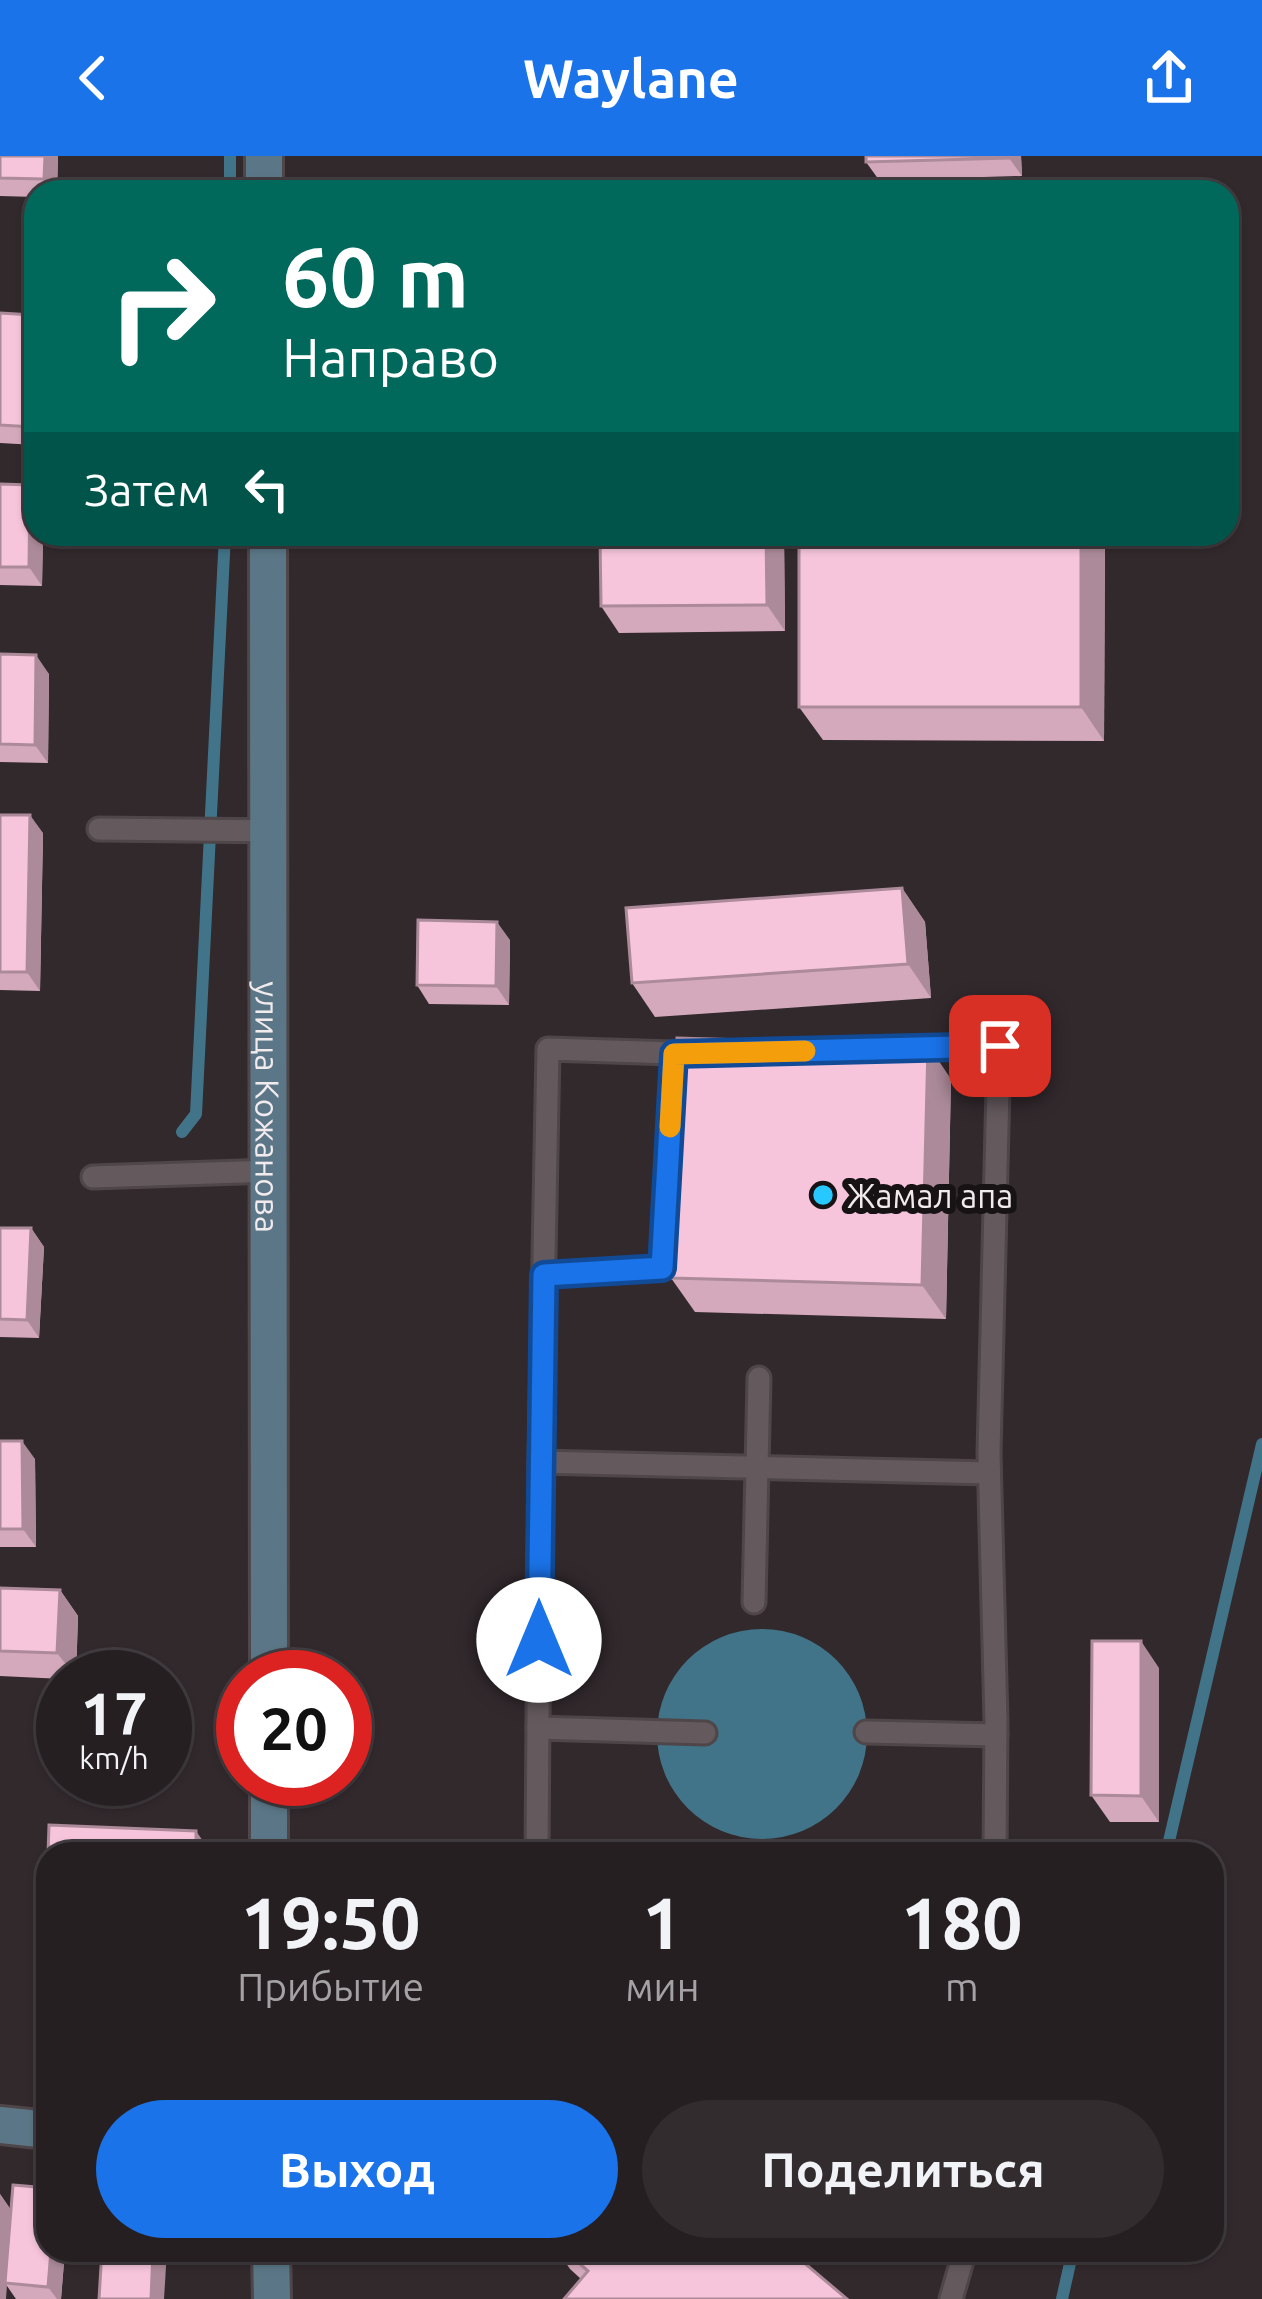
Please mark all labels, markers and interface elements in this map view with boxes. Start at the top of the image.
icon: back [60,45,126,111]
icon: share [1136,45,1202,111]
text: Waylane [523,48,739,108]
icon: right [84,228,240,384]
text: 60 m [282,229,469,323]
text: Направо [282,327,499,387]
icon: left [234,456,300,522]
text: Затем [84,464,210,515]
street label: улица Кожанова [250,981,287,1233]
pin [949,995,1051,1097]
icon: arrive [967,1013,1033,1079]
place label: Жамал апа [847,1177,1013,1214]
marker: Жамал апа [810,1182,836,1208]
position arrow [476,1577,602,1703]
speed limit sign: 20 [216,1650,372,1806]
text: 17 [80,1679,148,1746]
text: km/h [79,1741,149,1775]
text: 19:50 [241,1882,421,1963]
text: 1 [642,1882,683,1963]
text: 180 [901,1882,1023,1963]
text: Прибытие [237,1965,424,2008]
text: мин [625,1965,699,2008]
text: m [945,1965,979,2008]
button: Выход [96,2100,618,2238]
button: Поделиться [642,2100,1164,2238]

